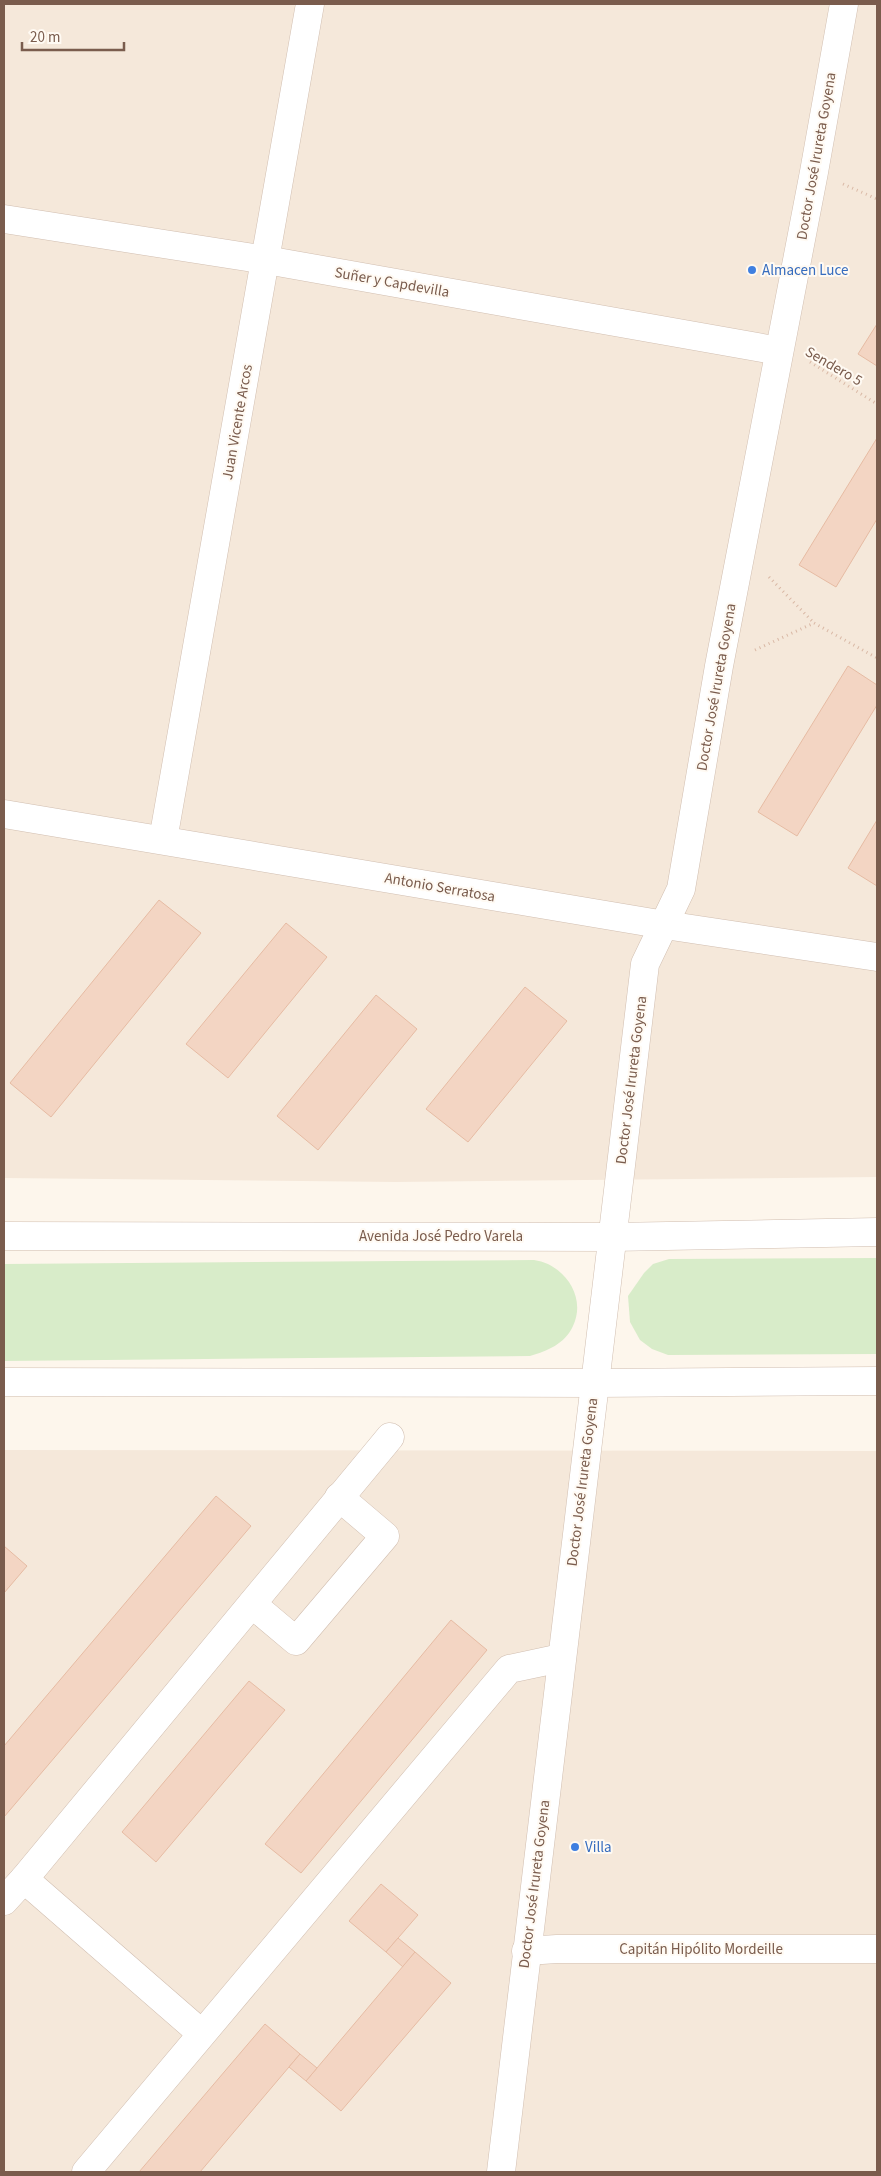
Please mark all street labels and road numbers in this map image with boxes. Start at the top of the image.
street label: Doctor José Irureta Goyena [791,71,842,241]
street label: Suñer y Capdevilla [333,262,451,303]
street label: Sendero 5 [801,342,866,391]
street label: Juan Vicente Arcos [217,363,258,482]
street label: Doctor José Irureta Goyena [691,602,742,772]
street label: Antonio Serratosa [383,867,497,908]
street label: Doctor José Irureta Goyena [611,995,652,1166]
street label: Avenida José Pedro Varela [359,1226,523,1247]
street label: Doctor José Irureta Goyena [562,1397,603,1568]
street label: Doctor José Irureta Goyena [514,1799,555,1970]
street label: Capitán Hipólito Mordeille [619,1939,783,1960]

